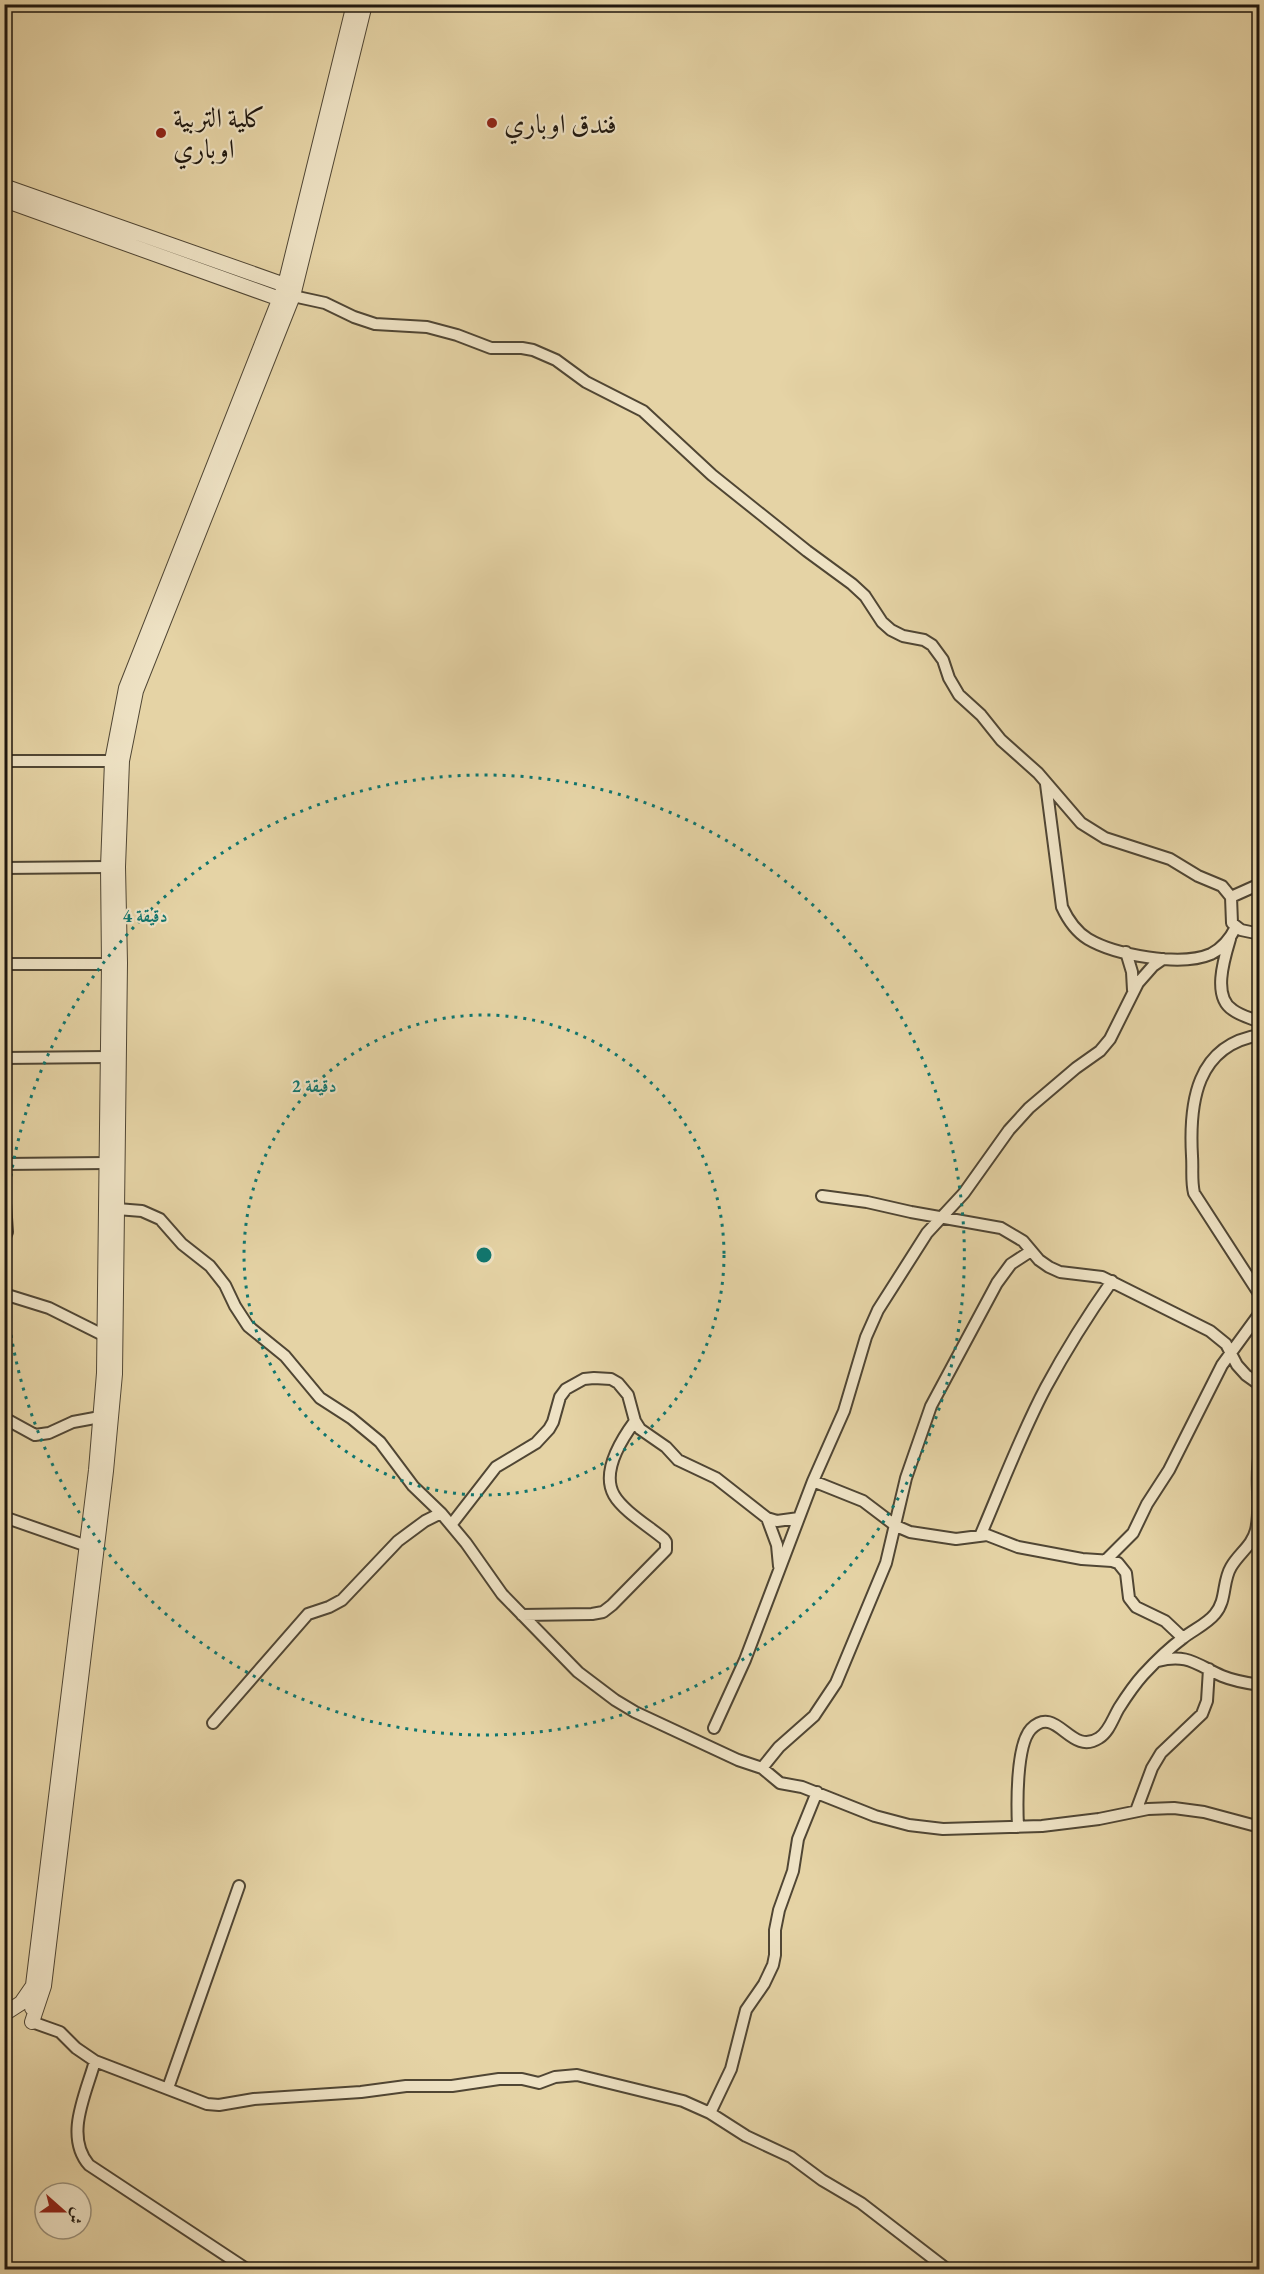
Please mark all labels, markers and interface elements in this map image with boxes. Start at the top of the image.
place label: كلية التربية اوباري [173,100,265,170]
place label: فندق اوباري [504,106,617,145]
marker: فندق اوباري [485,116,499,130]
marker: كلية التربية اوباري [154,126,168,140]
text: 4 دقيقة [122,904,168,927]
text: 2 دقيقة [291,1074,337,1097]
centre of rings [474,1245,494,1265]
north arrow [33,2181,93,2241]
text: ش [64,2205,89,2227]

